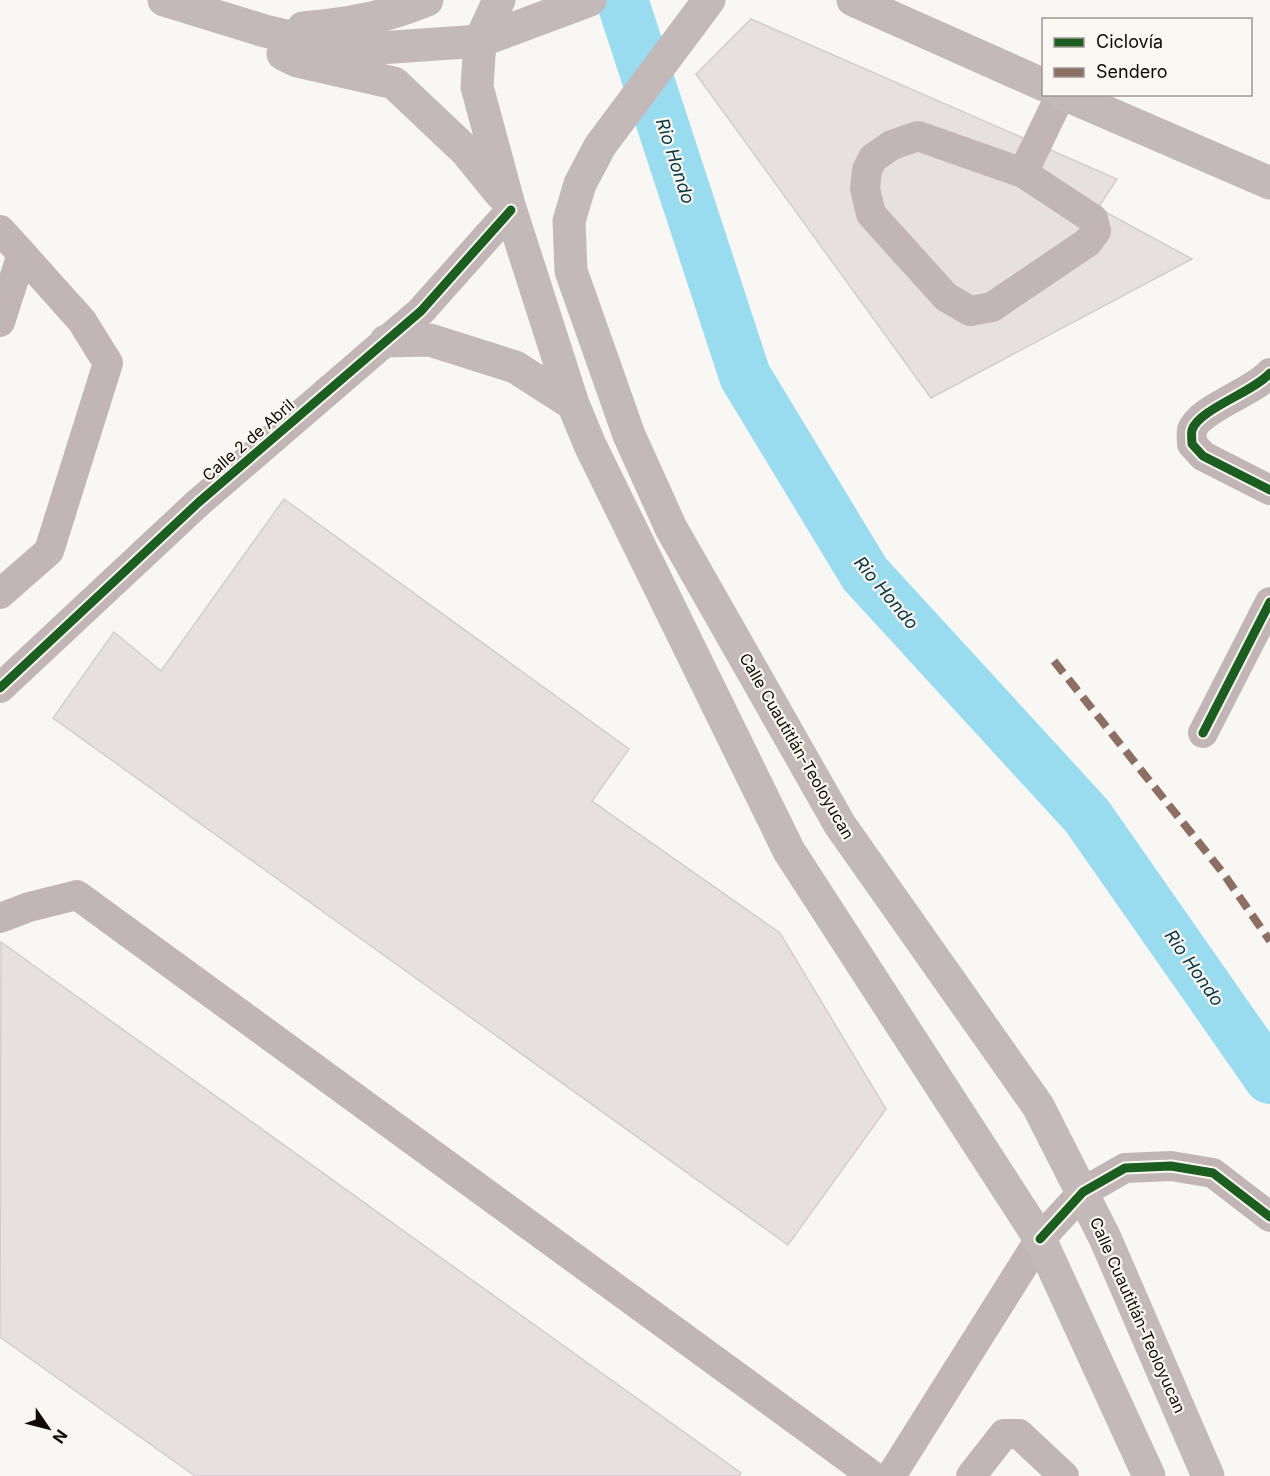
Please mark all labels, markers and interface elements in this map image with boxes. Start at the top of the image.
legend [1042,18,1252,96]
text: Ciclovía [1096,31,1163,52]
text: Sendero [1096,61,1167,82]
water label: Rio Hondo [652,116,699,206]
street label: Calle 2 de Abril [198,395,298,485]
water label: Rio Hondo [850,552,923,633]
street label: Calle Cuautitlán-Teoloyucan [735,649,859,843]
water label: Rio Hondo [1160,925,1228,1010]
street label: Calle Cuautitlán-Teoloyucan [1086,1214,1190,1416]
north arrow [18,1398,78,1458]
text: N [49,1426,72,1447]

